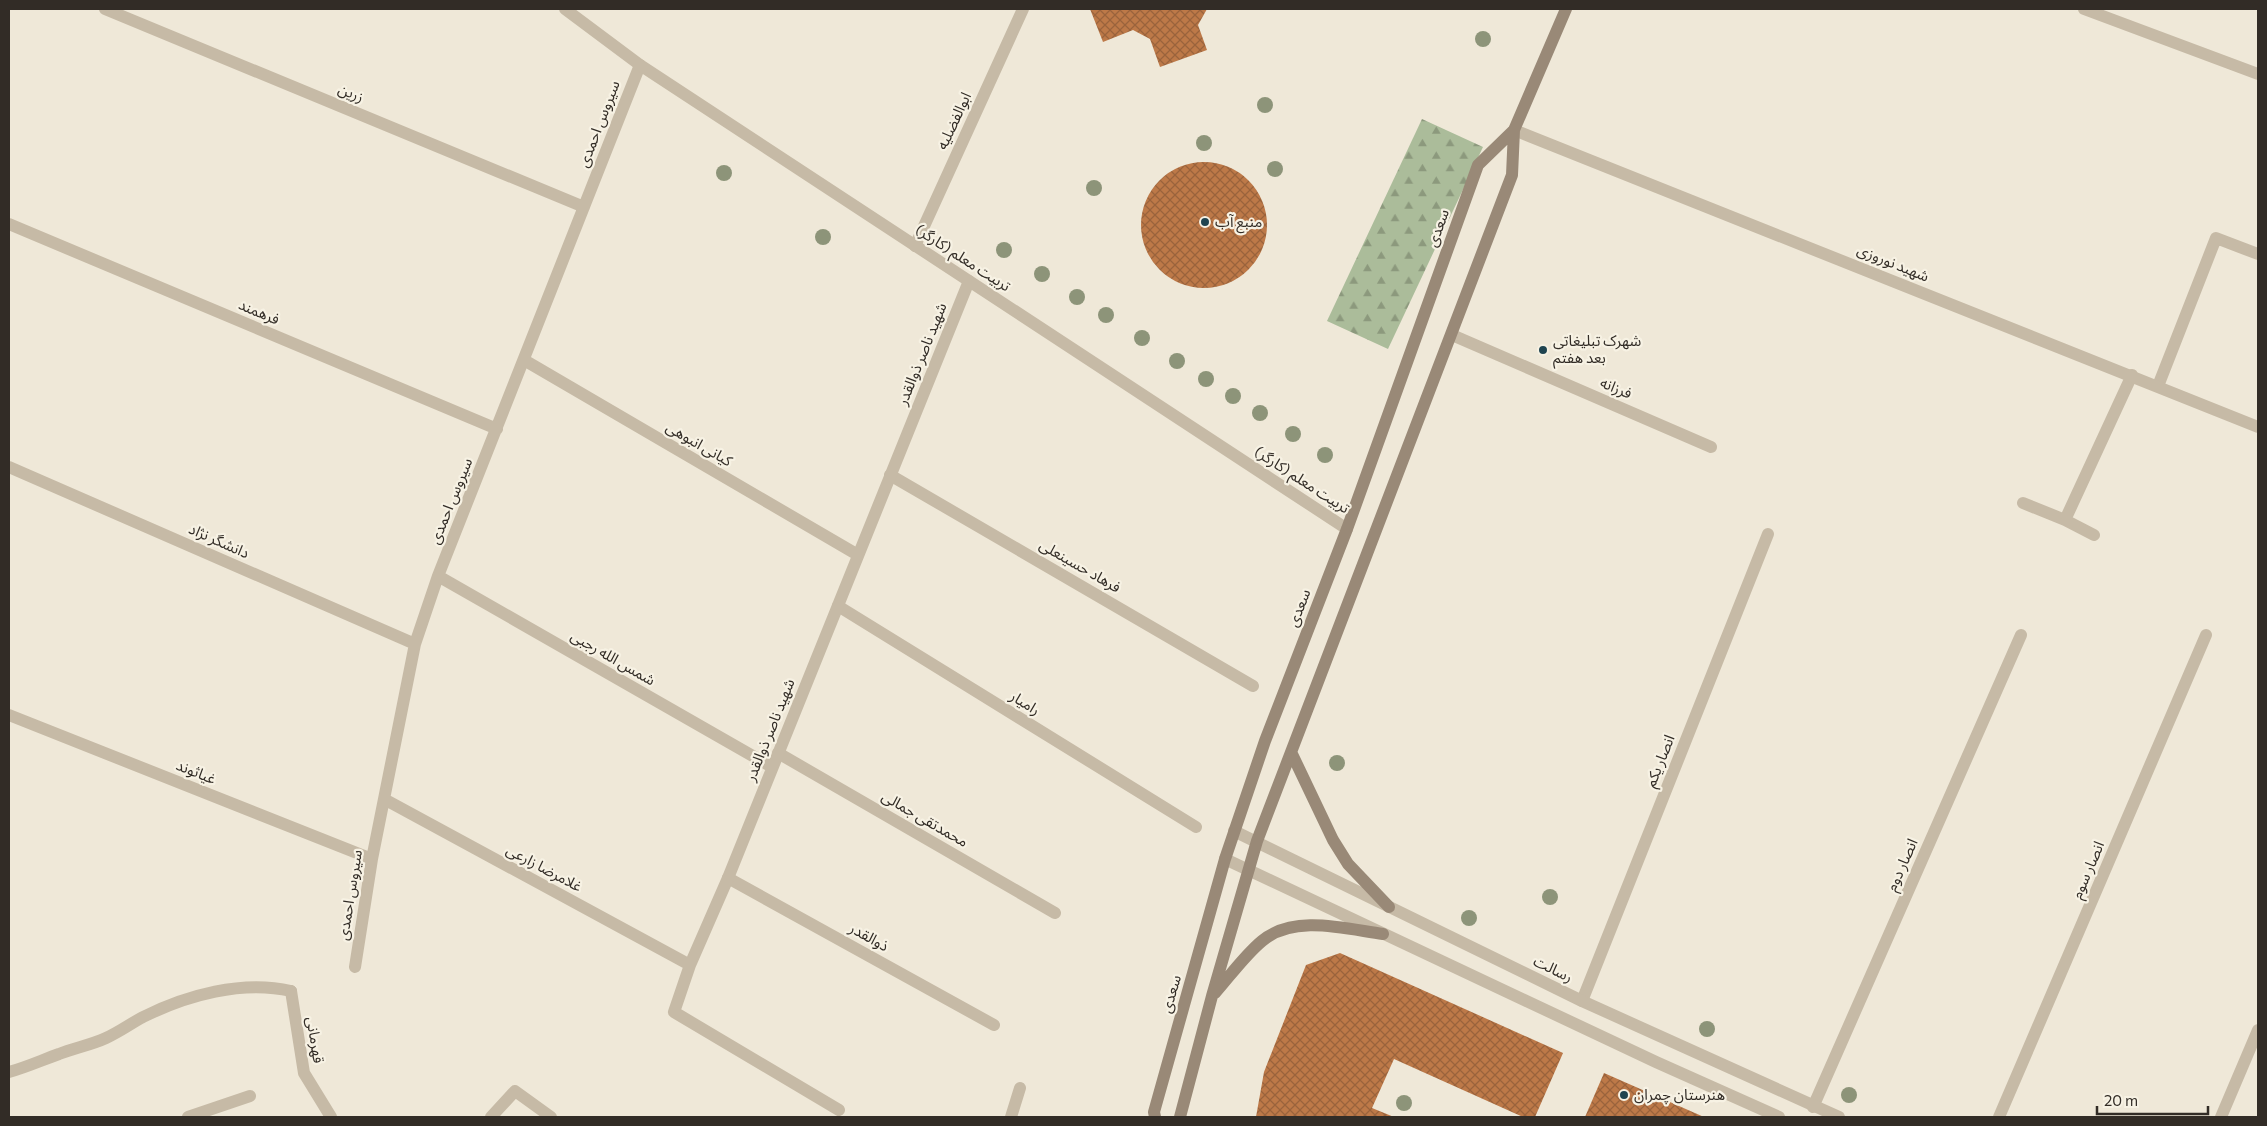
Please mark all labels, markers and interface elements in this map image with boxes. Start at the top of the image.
street label: سیروس احمدی [573,78,624,170]
street label: زرین [336,79,367,106]
street label: ابوالفضلیه [932,89,975,153]
street label: سعدی [1422,206,1453,249]
place label: منبع آب [1215,212,1262,234]
marker: منبع آب [1199,216,1211,228]
street label: تربیت معلم (کارگر) [911,220,1014,297]
street label: شهید نوروزی [1854,239,1932,286]
street label: فرهمند [236,295,283,329]
street label: شهید ناصر ذوالقدر [892,300,951,409]
place label: شهرک تبلیغاتی بعد هفتم [1553,331,1641,369]
marker: شهرک تبلیغاتی بعد هفتم [1537,344,1549,356]
street label: فرزانه [1597,372,1635,403]
street label: کیانی انبوهی [663,417,737,471]
street label: تربیت معلم (کارگر) [1250,442,1353,519]
street label: سیروس احمدی [425,455,477,547]
street label: دانشگر نژاد [186,519,252,562]
street label: فرهاد حسینعلی [1036,535,1125,597]
street label: سعدی [1283,586,1314,629]
street label: شمس الله رجبی [568,626,659,690]
street label: شهید ناصر ذوالقدر [740,676,799,785]
street label: رامیار [1006,685,1044,719]
street label: انصار یکم [1640,732,1681,791]
street label: غیاثوند [174,755,219,788]
street label: محمدتقی جمالی [879,786,972,851]
street label: انصار دوم [1882,835,1923,895]
street label: انصار سوم [2067,838,2110,902]
street label: غلامرضا زارعی [503,840,586,896]
street label: سیروس احمدی [333,848,366,942]
street label: ذوالقدر [845,918,892,955]
street label: رسالت [1530,951,1576,986]
street label: سعدی [1156,972,1185,1015]
street label: قهرمانی [302,1015,329,1065]
scale bar [2097,1084,2208,1116]
place label: هنرستان چمران [1634,1085,1725,1105]
marker: هنرستان چمران [1618,1089,1630,1101]
text: 20 m [2104,1091,2138,1109]

